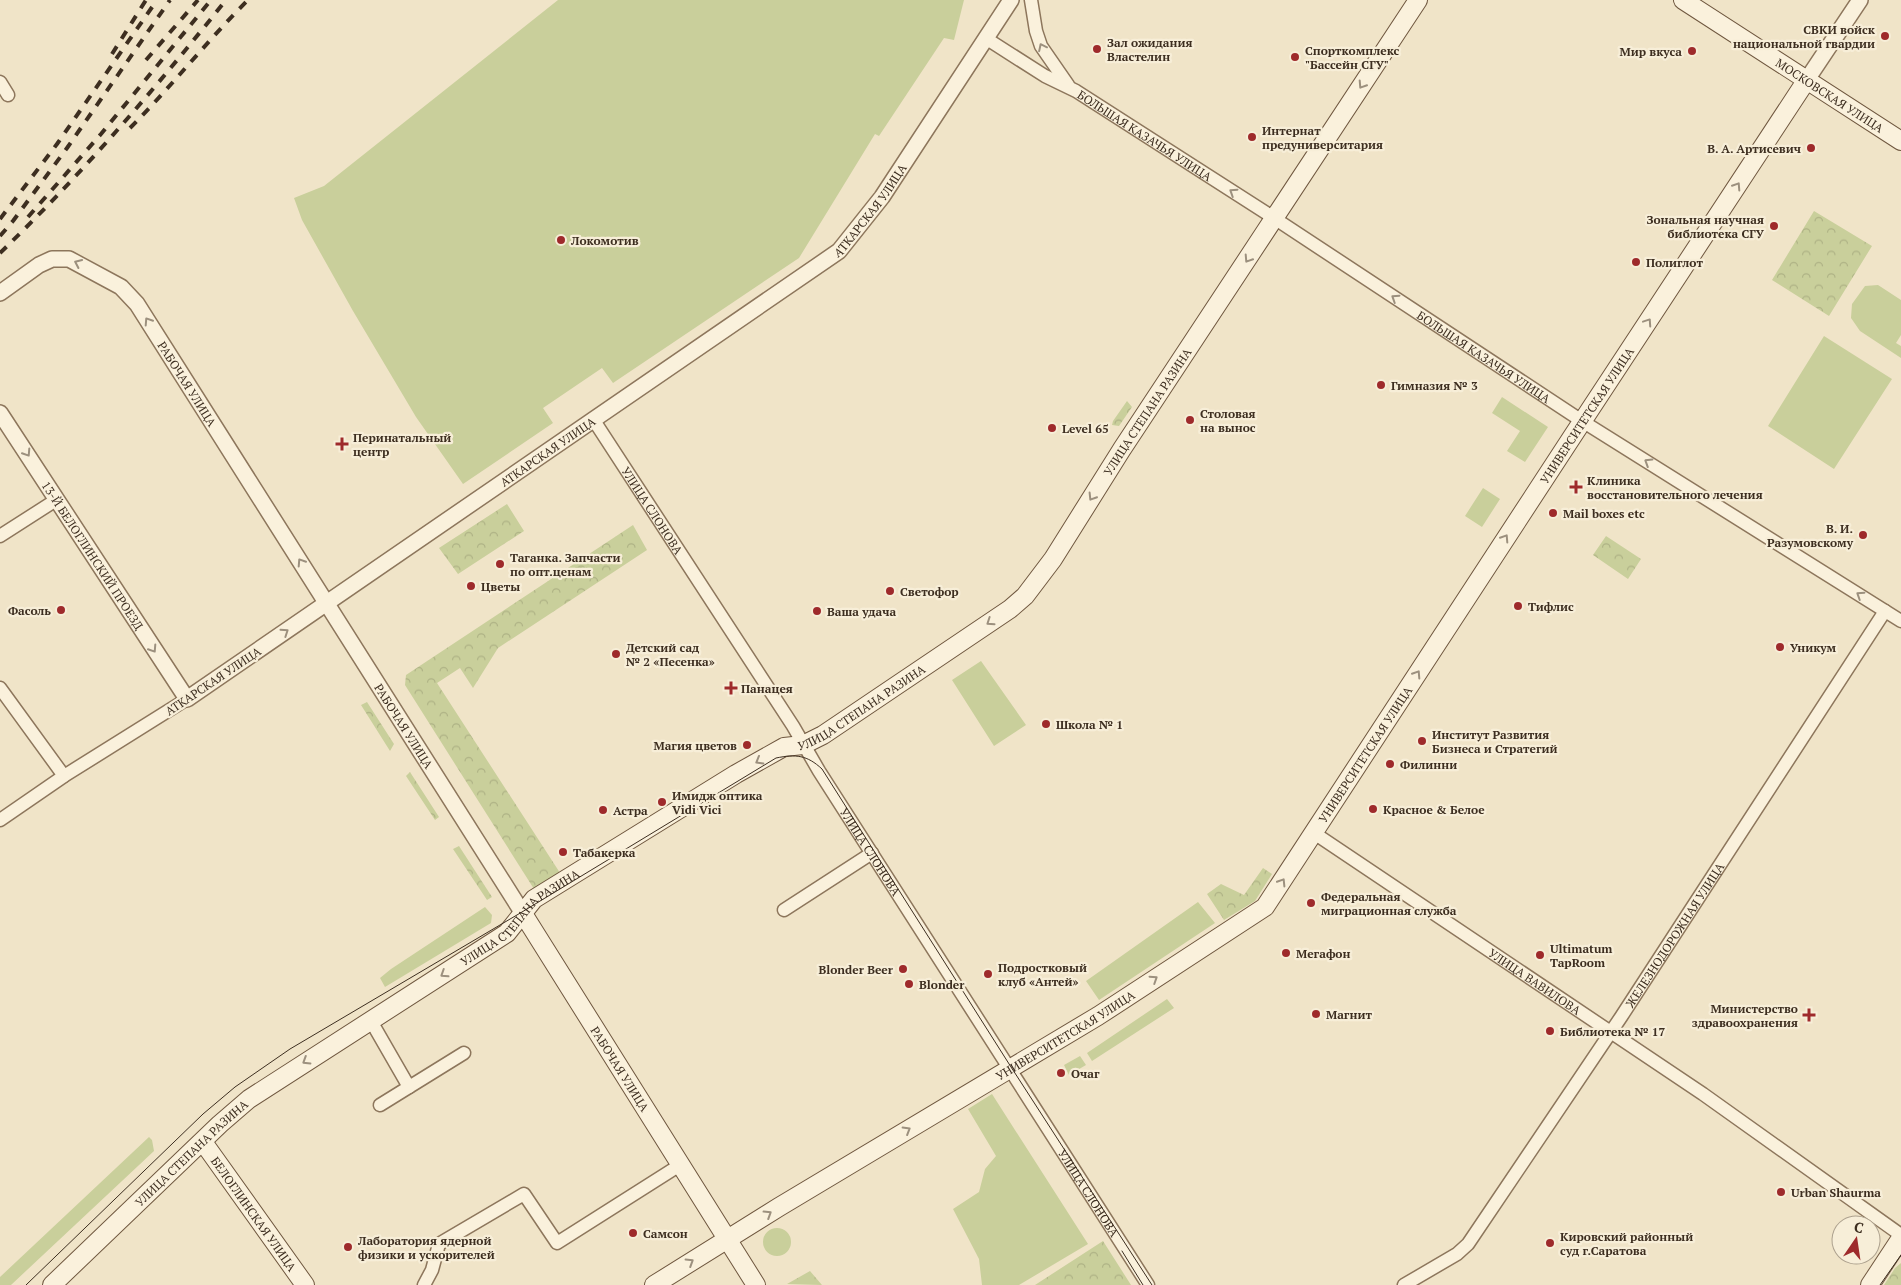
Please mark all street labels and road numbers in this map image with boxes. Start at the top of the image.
street label: МОСКОВСКАЯ УЛИЦА [1773,55,1887,136]
street label: БОЛЬШАЯ КАЗАЧЬЯ УЛИЦА [1075,87,1215,184]
street label: АТКАРСКАЯ УЛИЦА [831,160,910,260]
street label: БОЛЬШАЯ КАЗАЧЬЯ УЛИЦА [1414,307,1554,406]
street label: РАБОЧАЯ УЛИЦА [155,338,220,430]
street label: УЛИЦА СТЕПАНА РАЗИНА [1100,344,1195,478]
street label: УНИВЕРСИТЕТСКАЯ УЛИЦА [1536,344,1637,486]
street label: АТКАРСКАЯ УЛИЦА [497,413,599,489]
street label: УЛИЦА СЛОНОВА [619,464,687,558]
street label: 13-Й БЕЛОГЛИНСКИЙ ПРОЕЗД [39,478,147,633]
street label: АТКАРСКАЯ УЛИЦА [162,643,264,719]
street label: УЛИЦА СТЕПАНА РАЗИНА [797,661,928,753]
street label: РАБОЧАЯ УЛИЦА [372,681,437,772]
street label: УНИВЕРСИТЕТСКАЯ УЛИЦА [1315,683,1415,825]
street label: УЛИЦА СЛОНОВА [837,805,905,899]
street label: ЖЕЛЕЗНОДОРОЖНАЯ УЛИЦА [1622,859,1727,1010]
street label: УЛИЦА СТЕПАНА РАЗИНА [457,865,582,969]
street label: УЛИЦА ВАВИЛОВА [1486,945,1585,1018]
street label: УНИВЕРСИТЕТСКАЯ УЛИЦА [993,986,1138,1083]
street label: РАБОЧАЯ УЛИЦА [588,1023,653,1115]
street label: УЛИЦА СТЕПАНА РАЗИНА [132,1096,251,1209]
street label: УЛИЦА СЛОНОВА [1055,1146,1123,1240]
street label: БЕЛОГЛИНСКАЯ УЛИЦА [208,1153,300,1274]

